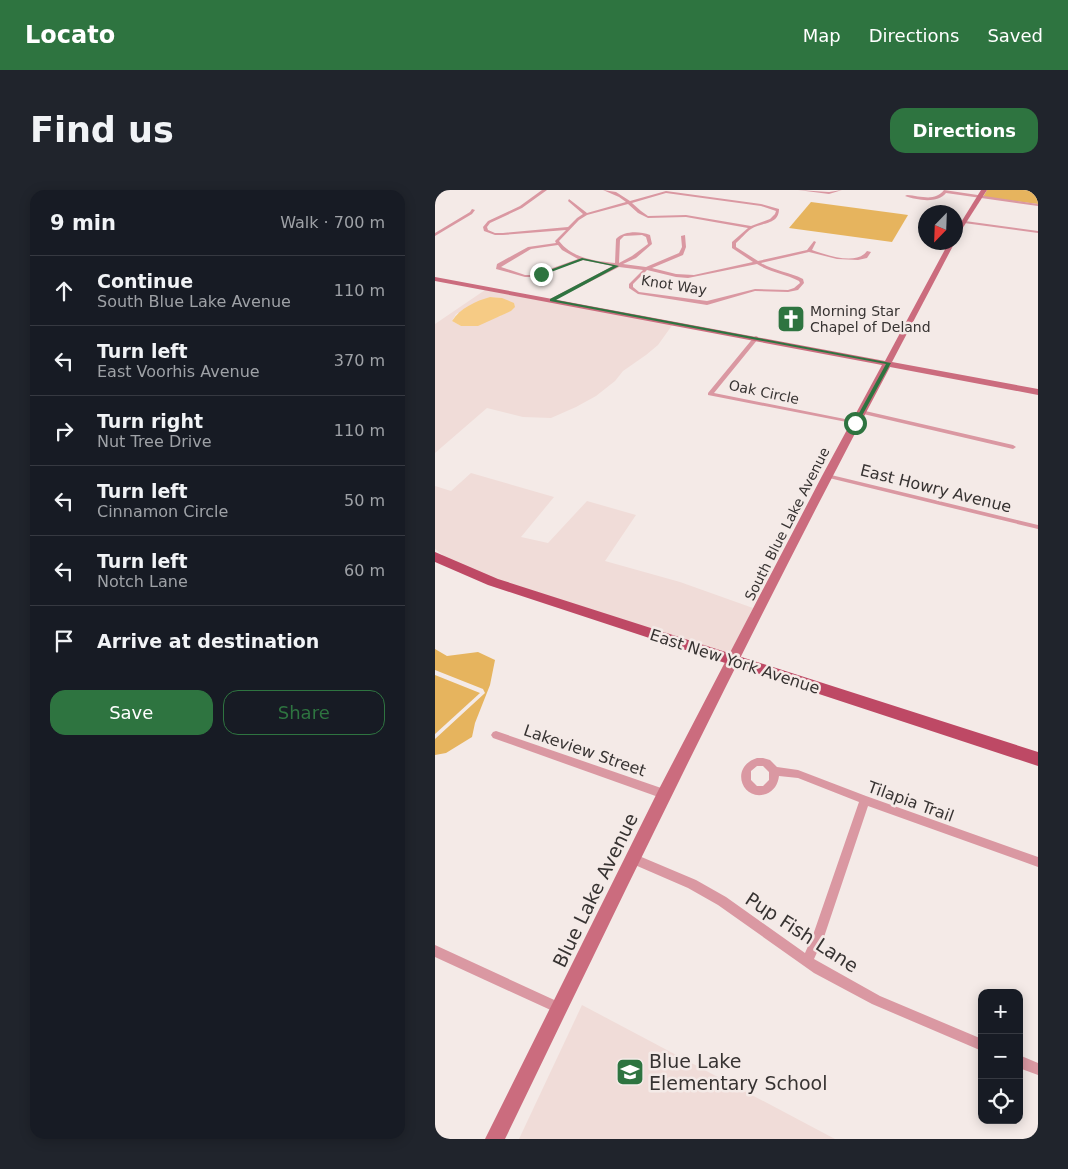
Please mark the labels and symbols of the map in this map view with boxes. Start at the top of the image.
north arrow [918,205,963,250]
route end [530,263,553,286]
street label: Knot Way [640,272,708,298]
place label: Morning Star Chapel of Deland [810,303,931,335]
church icon: Morning Star Chapel of Deland [776,304,806,334]
street label: Oak Circle [727,377,801,407]
route start [844,412,867,435]
street label: South Blue Lake Avenue [741,445,833,603]
street label: East Howry Avenue [858,461,1013,516]
street label: East New York Avenue [648,625,822,698]
street label: Lakeview Street [521,721,648,780]
street label: Tilapia Trail [864,777,956,826]
street label: Blue Lake Avenue [548,809,642,971]
street label: Pup Fish Lane [741,887,863,977]
place label: Blue Lake Elementary School [649,1050,827,1094]
school or university icon: Blue Lake Elementary School [615,1057,645,1087]

